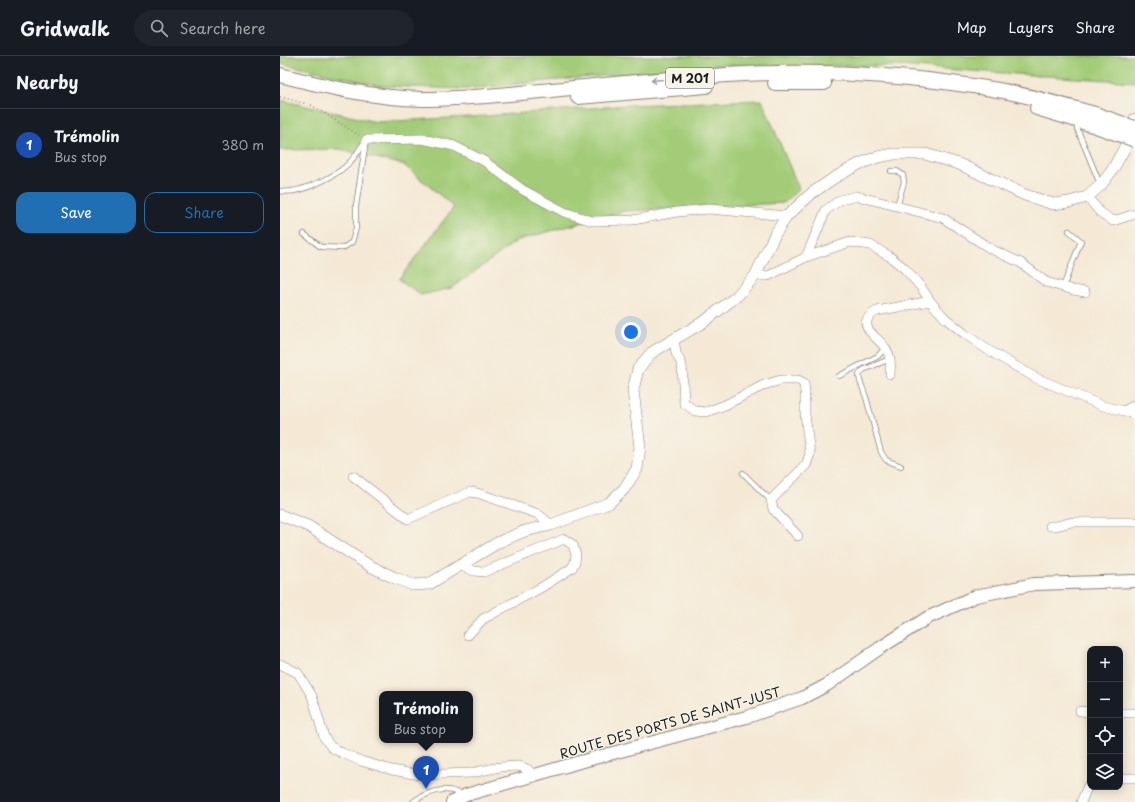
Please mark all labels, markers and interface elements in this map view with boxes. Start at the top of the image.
search box [134,10,414,46]
text: Gridwalk [20,14,110,42]
text: Search here [180,16,265,39]
icon: search [148,17,170,39]
text: Map [957,17,987,38]
text: Layers [1009,17,1054,38]
text: Share [1076,17,1115,38]
road number: M 201 [666,68,714,88]
text: Nearby [16,69,78,95]
one-way arrow [651,77,664,84]
text: Trémolin [54,124,120,147]
text: 1 [26,135,32,154]
text: 380 m [221,135,264,154]
text: Bus stop [54,147,107,166]
button: Save [16,192,136,233]
button: Share [144,192,264,233]
your location [621,322,641,342]
map controls [1087,646,1123,790]
button: + [1087,646,1123,682]
street label: ROUTE DES PORTS DE SAINT-JUST [557,681,783,763]
button: − [1087,682,1123,718]
popup [379,691,473,743]
text: Trémolin [393,696,459,719]
button: locate [1087,718,1123,754]
text: Bus stop [393,719,446,738]
button: layers [1087,754,1123,790]
pin: 1 [413,756,439,789]

